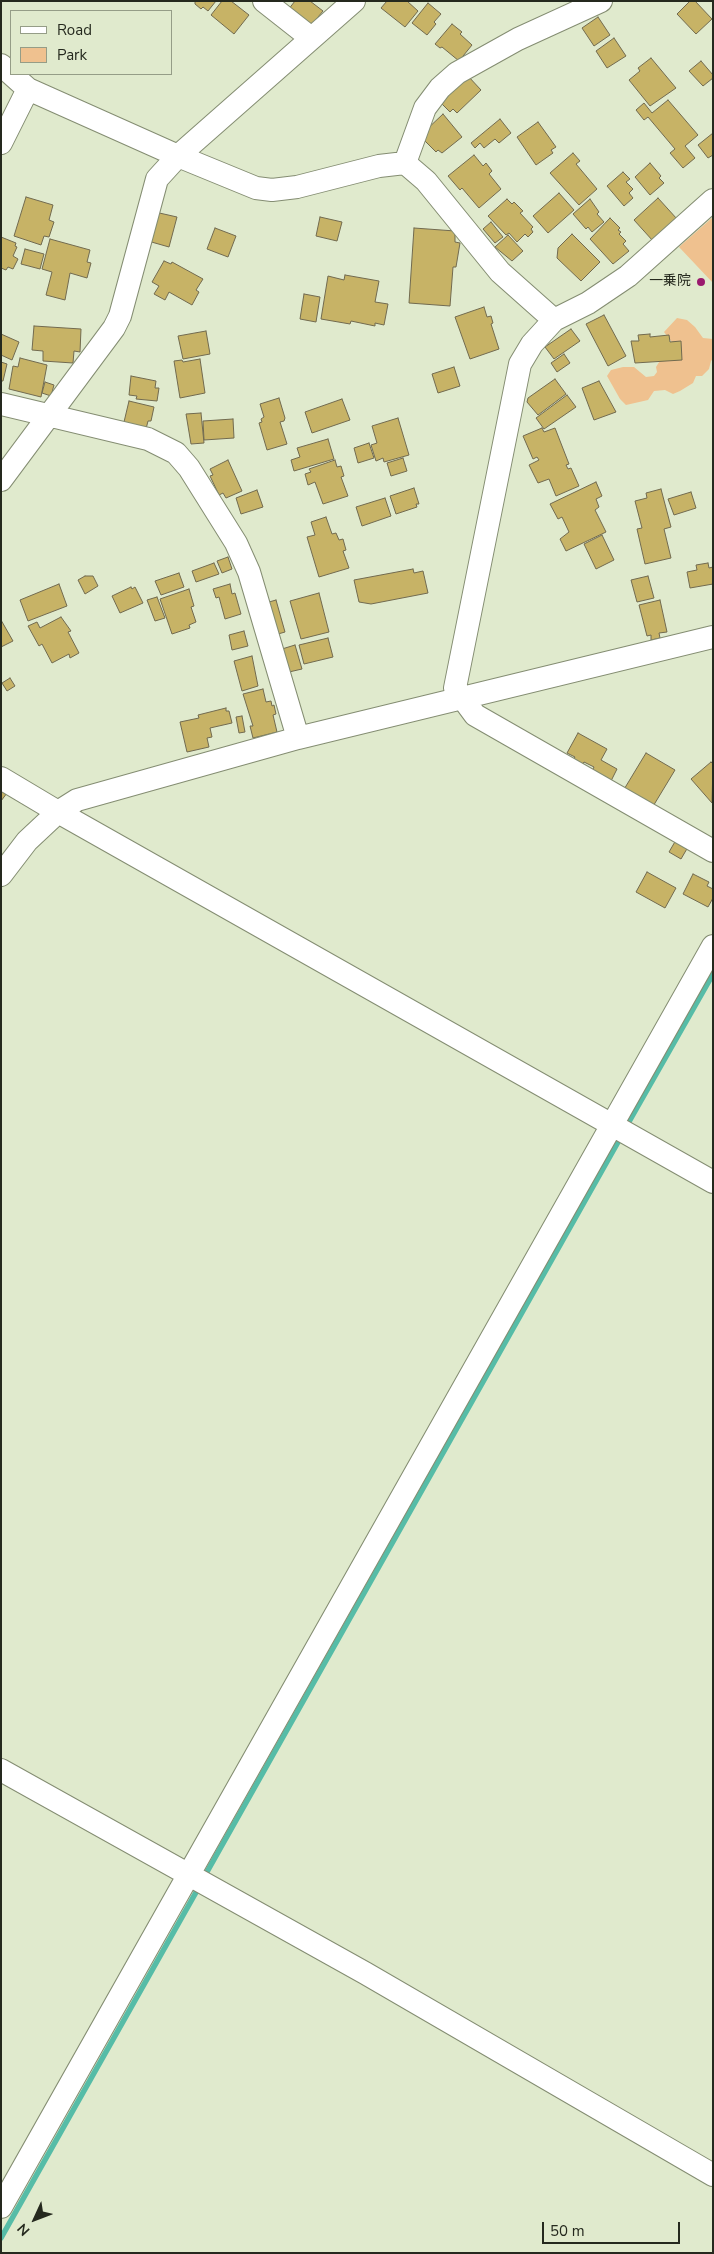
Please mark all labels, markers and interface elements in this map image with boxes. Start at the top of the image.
legend [10,10,172,75]
text: Road [57,20,92,40]
text: Park [57,45,87,65]
place label: 一乗院 [649,274,691,290]
marker: 一乗院 [695,276,707,288]
north arrow [10,2194,60,2244]
scale bar [544,2212,682,2244]
text: N [13,2219,34,2240]
text: 50 m [550,2221,585,2241]

